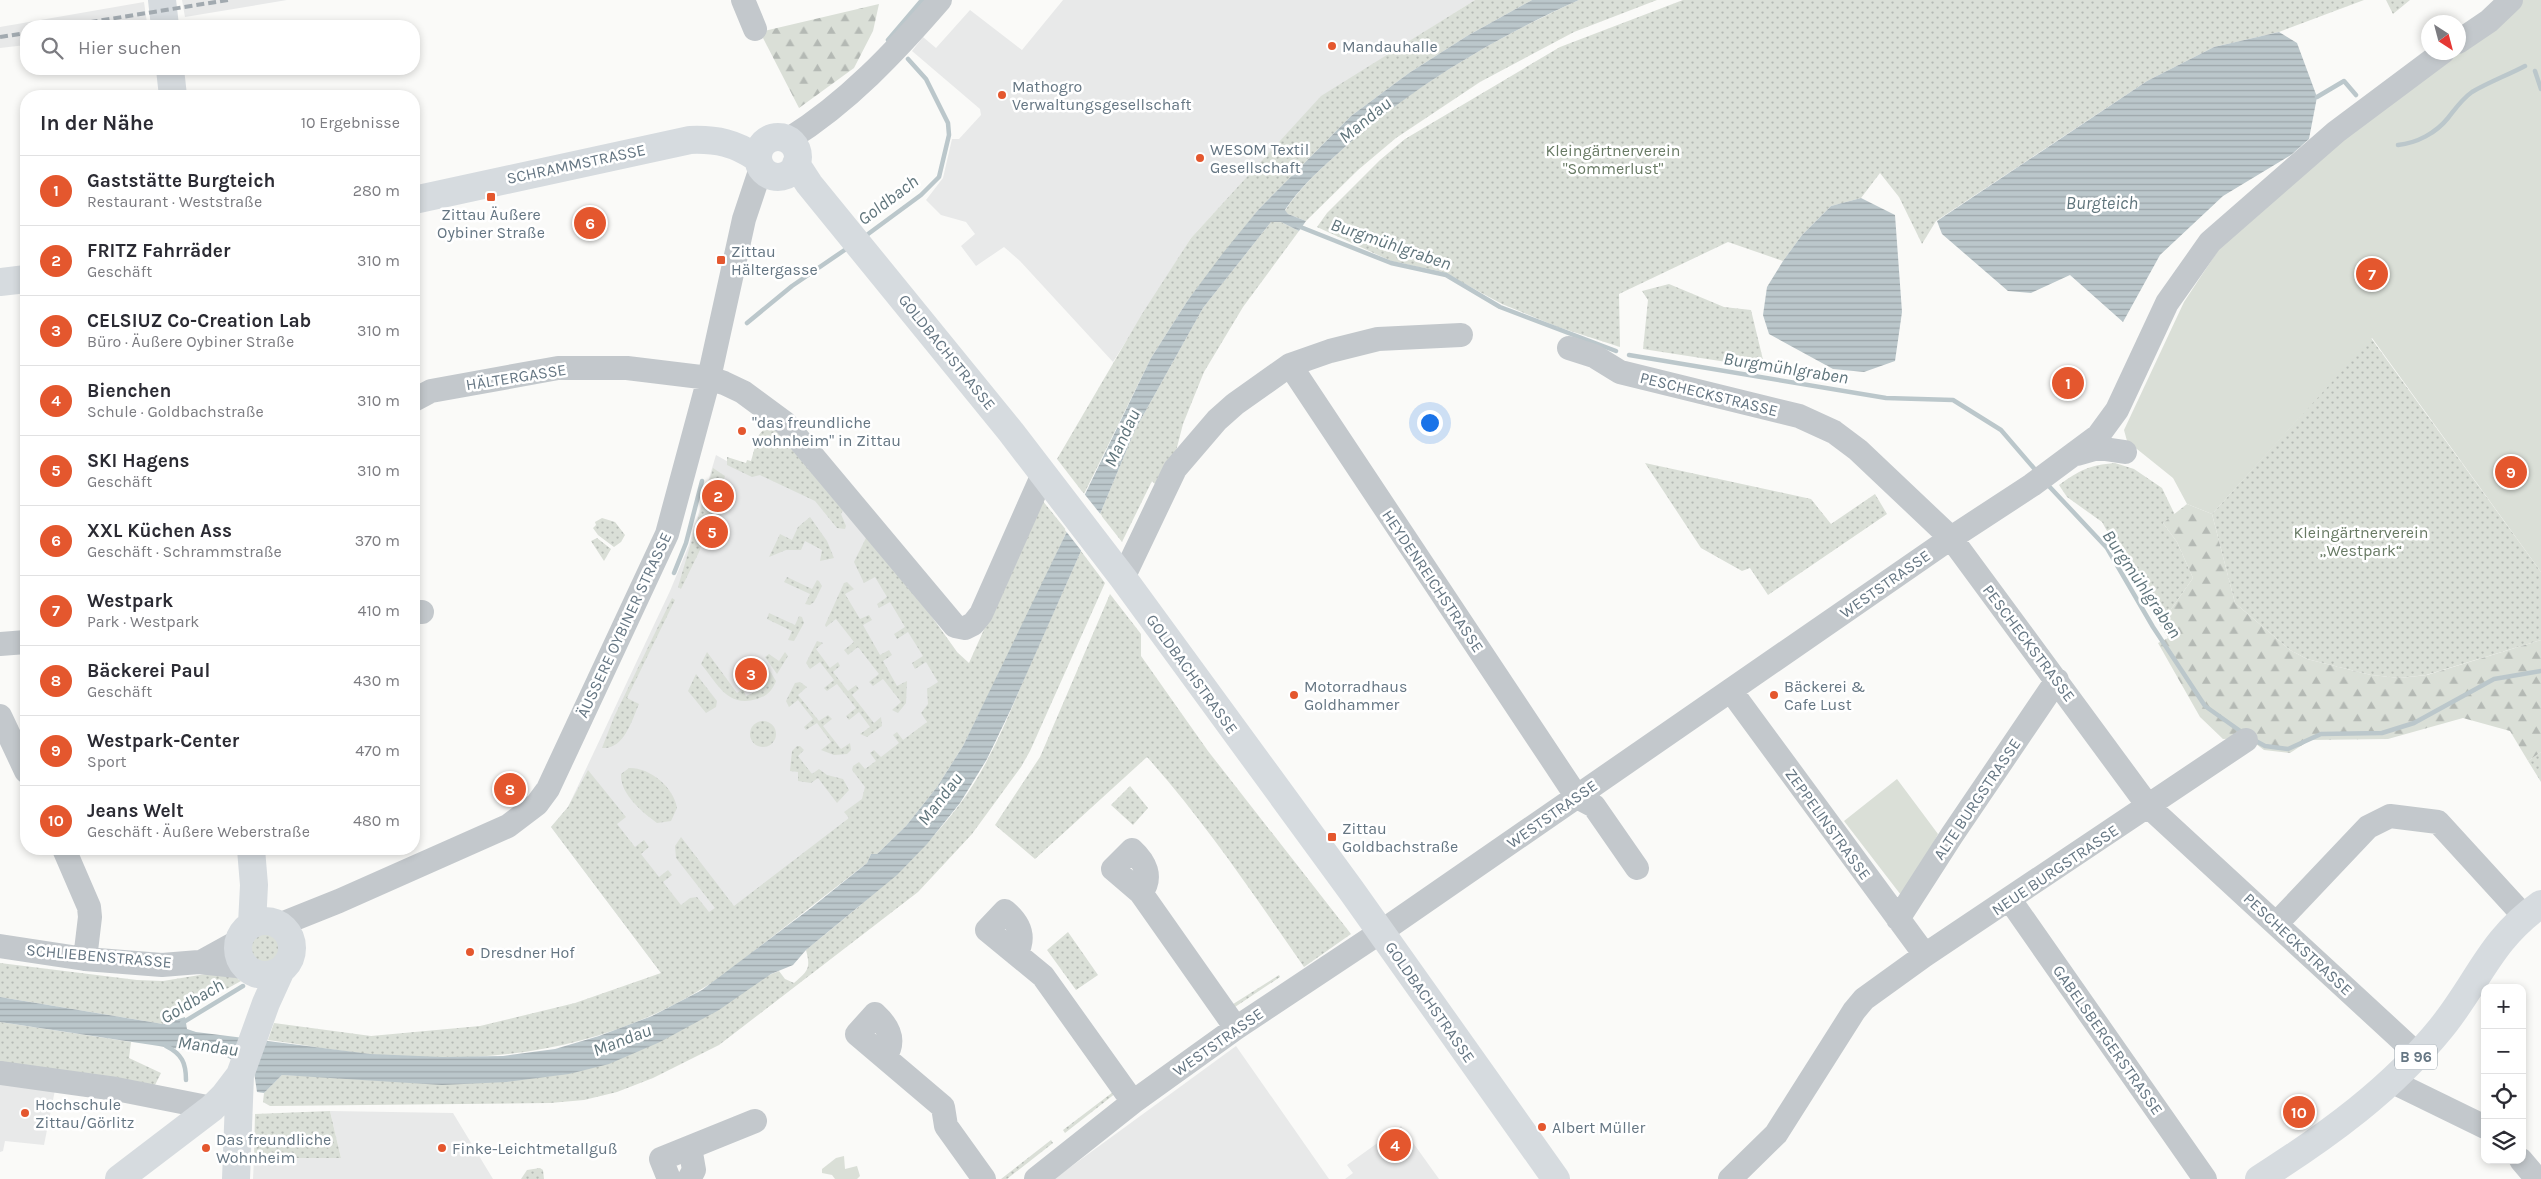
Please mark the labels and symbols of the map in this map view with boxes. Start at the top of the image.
north arrow [2421,15,2466,60]
place label: Mandauhalle [1342,37,1438,56]
marker: Mandauhalle [1326,40,1338,52]
place label: Mathogro Verwaltungsgesellschaft [1012,77,1192,114]
marker: Mathogro Verwaltungsgesellschaft [996,89,1008,101]
water label: Mandau [1334,92,1396,148]
street label: SCHRAMMSTRASSE [505,140,647,188]
place label: WESOM Textil Gesellschaft [1210,140,1309,177]
park label: Kleingärtnerverein "Sommerlust" [1546,141,1680,178]
marker: WESOM Textil Gesellschaft [1194,152,1206,164]
water label: Goldbach [853,170,923,230]
marker: Zittau Äußere Oybiner Straße [485,191,497,203]
water label: Burgteich [2066,192,2138,214]
pin: 6 [574,204,606,242]
place label: Zittau Äußere Oybiner Straße [437,205,545,242]
water label: Burgmühlgraben [1328,213,1454,275]
place label: Zittau Hältergasse [731,242,818,279]
marker: Zittau Hältergasse [715,254,727,266]
pin: 7 [2356,255,2388,293]
street label: GOLDBACHSTRASSE [895,290,999,414]
water label: Burgmühlgraben [1722,347,1850,389]
street label: HÄLTERGASSE [465,360,567,394]
pin: 1 [2052,364,2084,402]
street label: PESCHECKSTRASSE [1638,368,1780,420]
water label: Mandau [1099,406,1145,470]
your location [1417,410,1443,436]
place label: "das freundliche wohnheim" in Zittau [752,413,901,450]
marker: "das freundliche wohnheim" in Zittau [736,425,748,437]
pin: 9 [2495,453,2527,491]
pin: 2 [702,477,734,515]
street label: HEYDENREICHSTRASSE [1378,506,1488,656]
pin: 5 [696,513,728,551]
park label: Kleingärtnerverein „Westpark“ [2294,523,2428,560]
water label: Burgmühlgraben [2098,526,2186,642]
street label: ÄUSSERE OYBINER STRASSE [573,529,675,721]
street label: WESTSTRASSE [1836,546,1934,622]
street label: PESCHECKSTRASSE [1979,581,2079,705]
street label: GOLDBACHSTRASSE [1142,610,1242,738]
pin: 3 [735,655,767,693]
place label: Motorradhaus Goldhammer [1304,677,1407,714]
place label: Bäckerei & Cafe Lust [1784,677,1865,714]
marker: Motorradhaus Goldhammer [1288,689,1300,701]
marker: Bäckerei & Cafe Lust [1768,689,1780,701]
street label: ALTE BURGSTRASSE [1929,735,2025,863]
street label: ZEPPELINSTRASSE [1781,765,1875,883]
water label: Mandau [913,768,967,830]
pin: 8 [494,770,526,808]
street label: WESTSTRASSE [1503,776,1601,852]
place label: Zittau Goldbachstraße [1342,819,1458,856]
street label: NEUE BURGSTRASSE [1988,821,2122,919]
marker: Zittau Goldbachstraße [1326,831,1338,843]
street label: PESCHECKSTRASSE [2240,889,2356,999]
street label: GOLDBACHSTRASSE [1381,938,1479,1066]
street label: SCHLIEBENSTRASSE [25,940,173,972]
place label: Dresdner Hof [480,943,575,962]
marker: Dresdner Hof [464,946,476,958]
street label: GABELSBERGERSTRASSE [2049,961,2167,1119]
water label: Goldbach [156,974,228,1028]
street label: WESTSTRASSE [1169,1004,1267,1080]
water label: Mandau [590,1019,654,1061]
water label: Mandau [176,1031,240,1061]
road number: B 96 [2395,1044,2437,1070]
pin: 10 [2283,1093,2315,1131]
place label: Hochschule Zittau/Görlitz [35,1095,134,1132]
marker: Hochschule Zittau/Görlitz [19,1107,31,1119]
place label: Albert Müller [1552,1118,1645,1137]
marker: Albert Müller [1536,1121,1548,1133]
pin: 4 [1379,1126,1411,1164]
place label: Das freundliche Wohnheim [216,1130,331,1167]
place label: Finke-Leichtmetallguß [452,1139,618,1158]
marker: Das freundliche Wohnheim [200,1142,212,1154]
marker: Finke-Leichtmetallguß [436,1142,448,1154]

